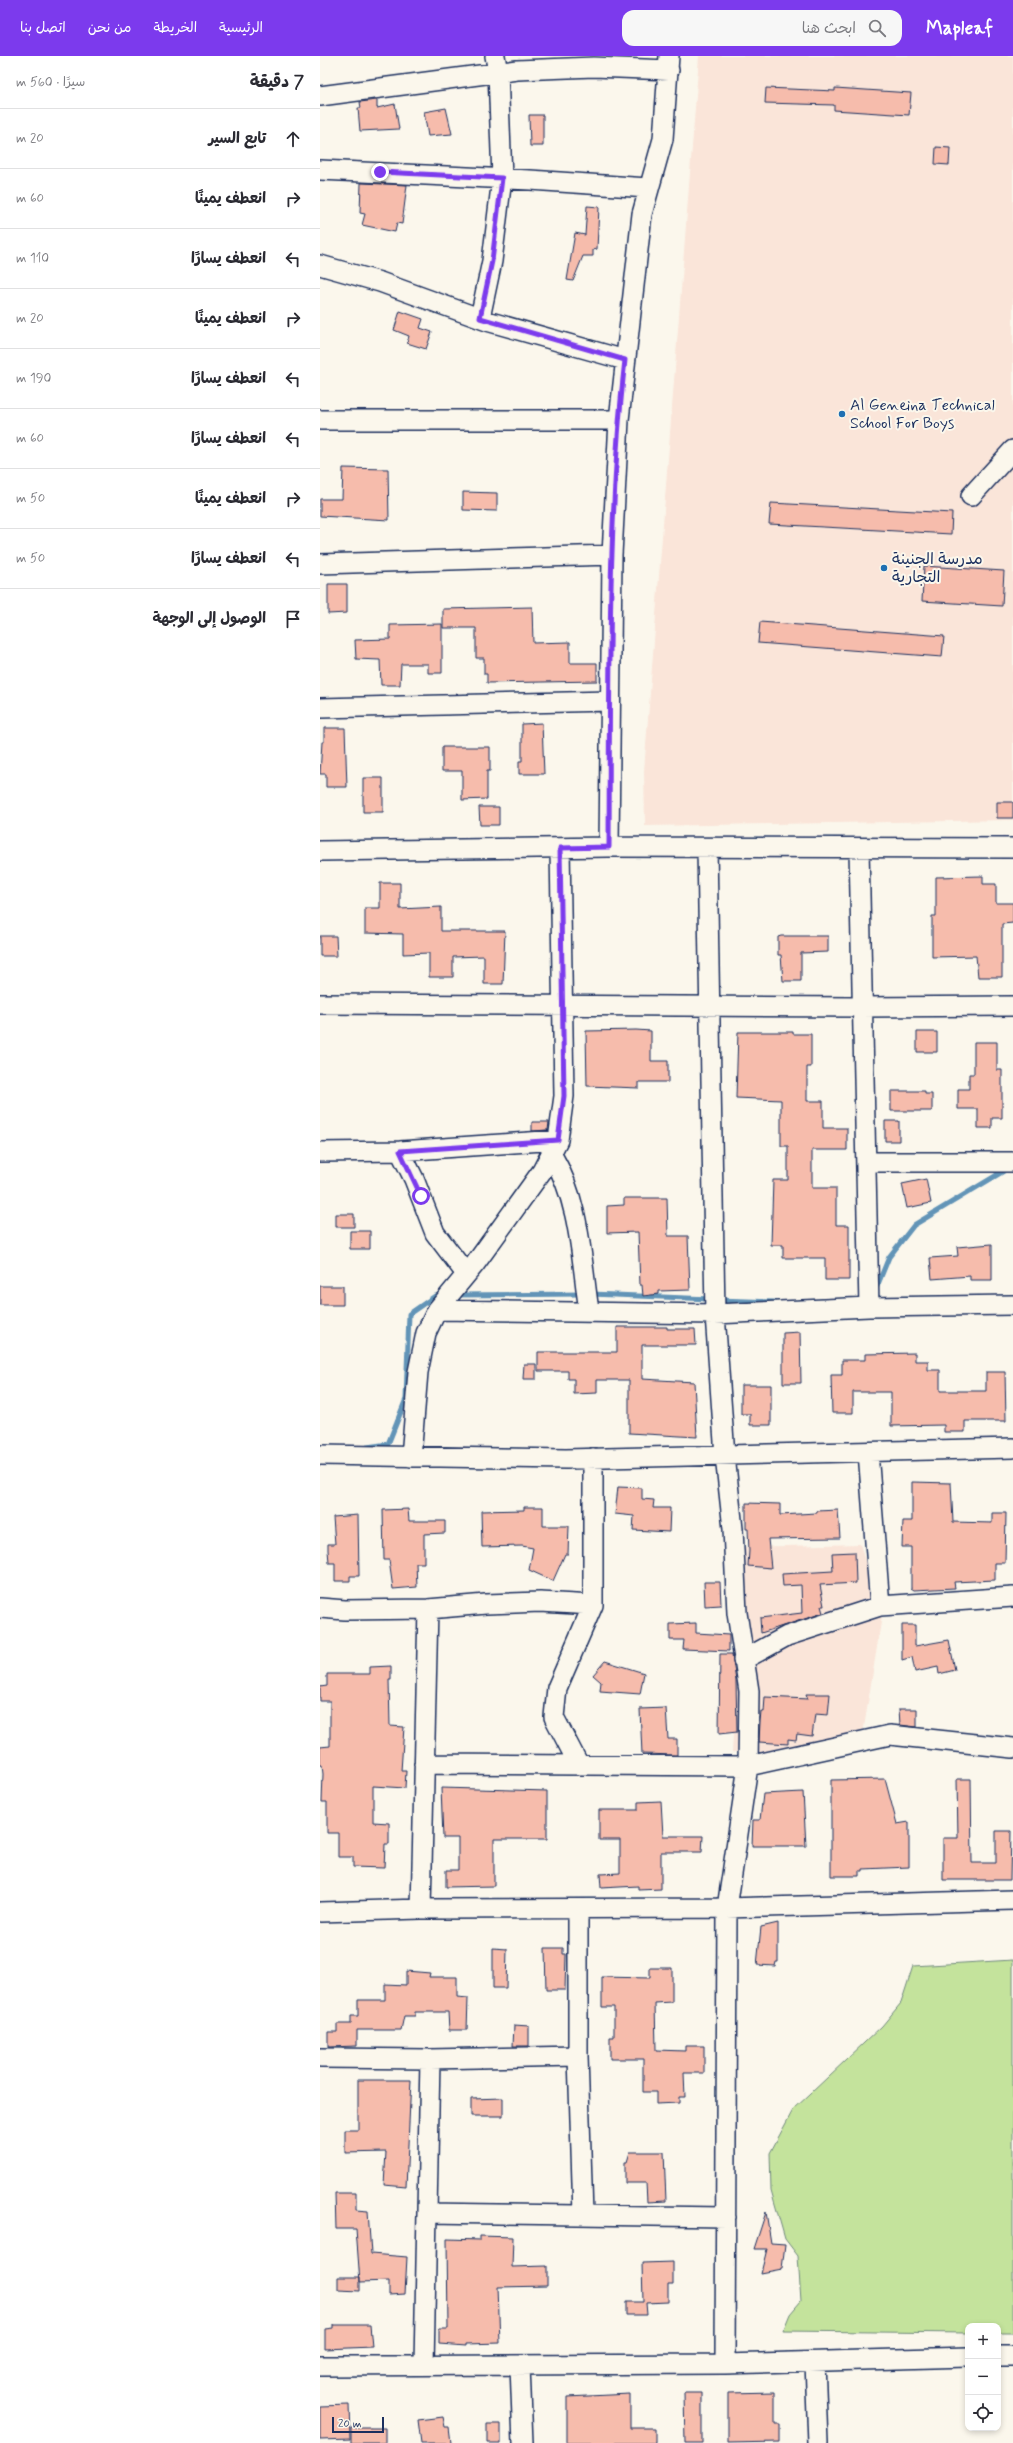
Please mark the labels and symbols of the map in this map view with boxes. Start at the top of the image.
route end [371,163,389,181]
place label: Al Geneina Technical School For Boys [850,395,995,434]
marker: Al Geneina Technical School For Boys [837,409,847,419]
place label: مدرسة الجنينة التجارية [892,549,983,588]
marker: مدرسة الجنينة التجارية [879,563,889,573]
route start [412,1187,430,1205]
scale bar [332,2415,384,2434]

